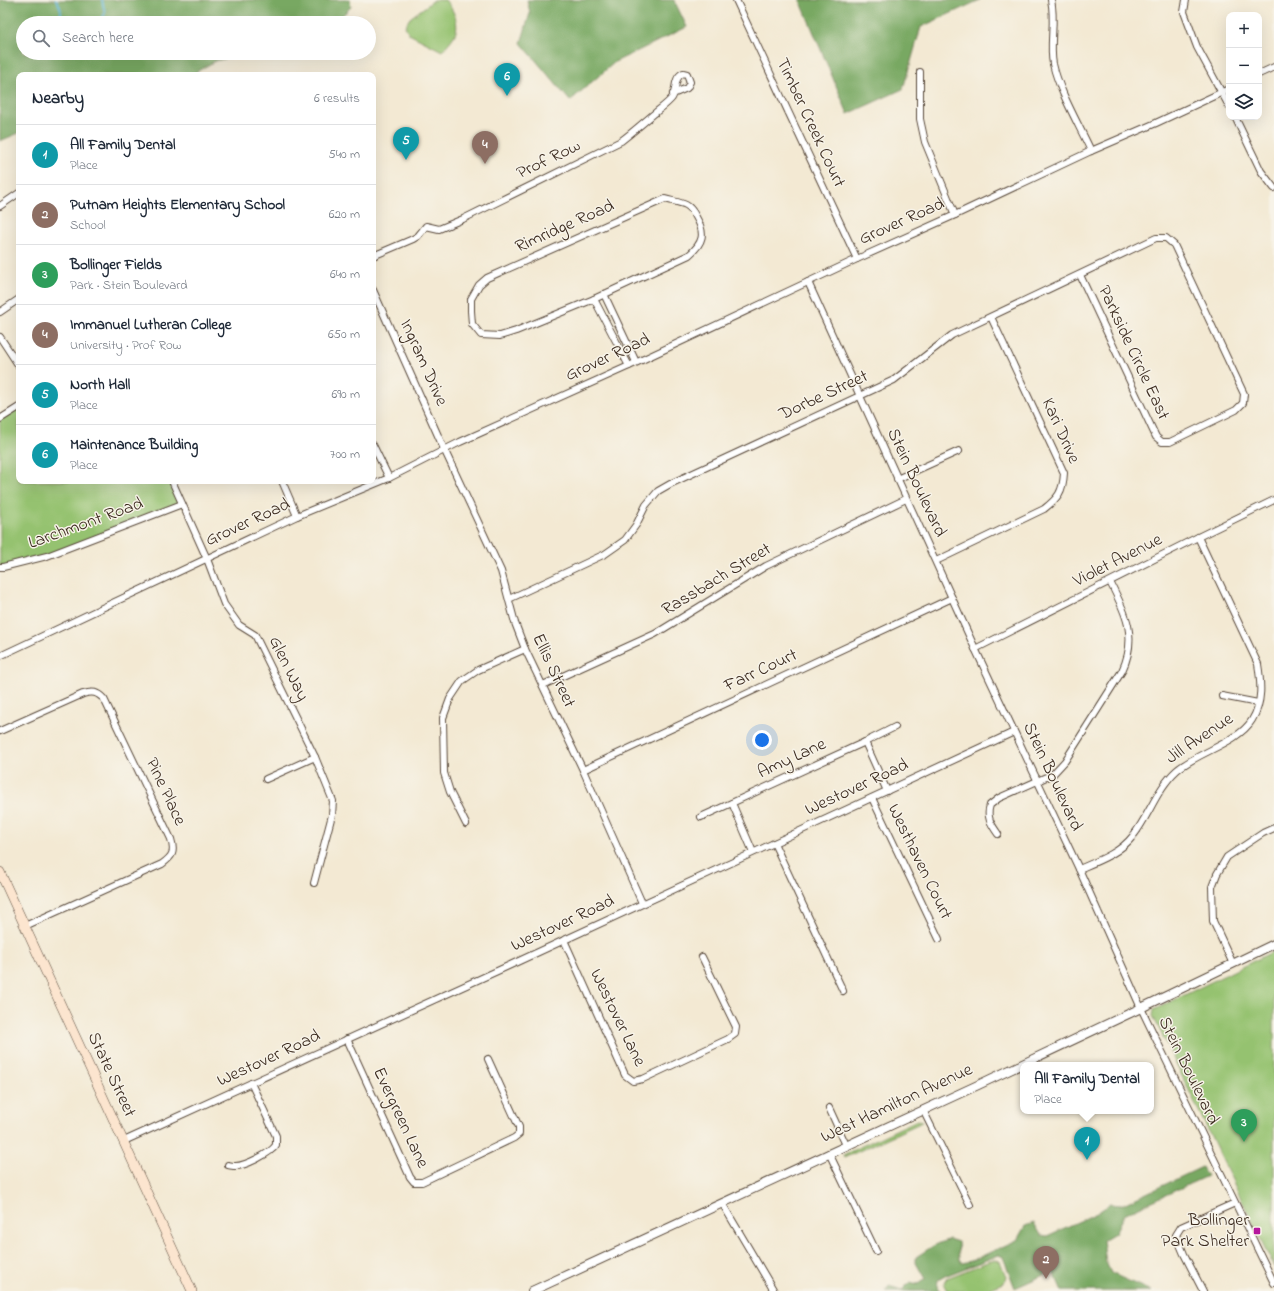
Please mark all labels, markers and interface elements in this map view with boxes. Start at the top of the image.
map controls [1226,12,1262,120]
button: + [1226,12,1262,48]
search box [16,16,376,60]
icon: search [30,27,52,49]
text: Search here [62,27,134,49]
button: − [1226,48,1262,84]
street label: Timber Creek Court [769,54,851,192]
pin: 6 [494,63,520,96]
button: layers [1226,84,1262,120]
text: Nearby [32,86,84,111]
text: 6 results [314,89,360,108]
pin: 5 [393,127,419,160]
pin: 4 [472,131,498,164]
street label: Prof Row [513,133,586,187]
text: All Family Dental [70,134,176,156]
text: 1 [43,145,47,164]
text: 540 m [328,145,360,164]
text: Place [70,156,98,175]
street label: Grover Road [855,192,949,252]
text: Putnam Heights Elementary School [70,194,285,216]
street label: Rimridge Road [511,194,619,261]
text: 2 [42,205,48,224]
text: 620 m [329,205,360,224]
text: School [70,216,106,235]
text: Bollinger Fields [70,254,162,276]
text: 3 [42,265,48,284]
text: 640 m [330,265,360,284]
text: Park · Stein Boulevard [70,276,188,295]
street label: Parkside Circle East [1090,281,1176,425]
text: Immanuel Lutheran College [70,314,232,336]
street label: Ingram Drive [391,315,454,412]
text: 4 [42,325,48,344]
text: 650 m [328,325,360,344]
street label: Grover Road [561,327,655,389]
text: University · Prof Row [70,336,181,355]
street label: Dorbe Street [774,364,873,428]
text: North Hall [70,374,130,396]
text: 5 [41,385,49,404]
text: 690 m [331,385,360,404]
street label: Kari Drive [1034,394,1086,469]
text: Place [70,396,98,415]
street label: Stein Boulevard [879,424,953,542]
text: Maintenance Building [70,434,198,456]
text: 6 [42,445,48,464]
text: 700 m [330,445,360,464]
text: Place [70,456,98,475]
street label: Larchmont Road [25,491,147,557]
street label: Grover Road [201,492,295,554]
street label: Violet Avenue [1068,527,1168,595]
street label: Rassbach Street [657,537,777,623]
street label: Ellis Street [524,630,582,712]
street label: Glen Way [261,632,315,706]
street label: Farr Court [719,643,802,700]
street label: Jill Avenue [1161,706,1240,771]
street label: Stein Boulevard [1015,718,1089,836]
your location [752,730,772,750]
street label: Amy Lane [753,731,831,786]
street label: Westover Road [801,753,913,823]
street label: Pine Place [138,754,192,831]
street label: Westhaven Court [880,800,958,924]
street label: Westover Road [507,889,619,959]
street label: Westover Lane [582,965,652,1072]
street label: Stein Boulevard [1151,1013,1225,1129]
street label: Westover Road [213,1024,325,1094]
street label: State Street [80,1028,142,1122]
street label: West Hamilton Avenue [817,1057,978,1151]
popup [1020,1062,1154,1114]
street label: Evergreen Lane [364,1063,435,1174]
text: All Family Dental [1034,1068,1140,1090]
text: Place [1034,1090,1062,1109]
pin: 3 [1231,1109,1257,1142]
pin: 1 [1074,1127,1100,1160]
place label: Bollinger Park Shelter [1161,1208,1249,1255]
marker: Bollinger Park Shelter [1252,1226,1262,1236]
pin: 2 [1033,1246,1059,1279]

